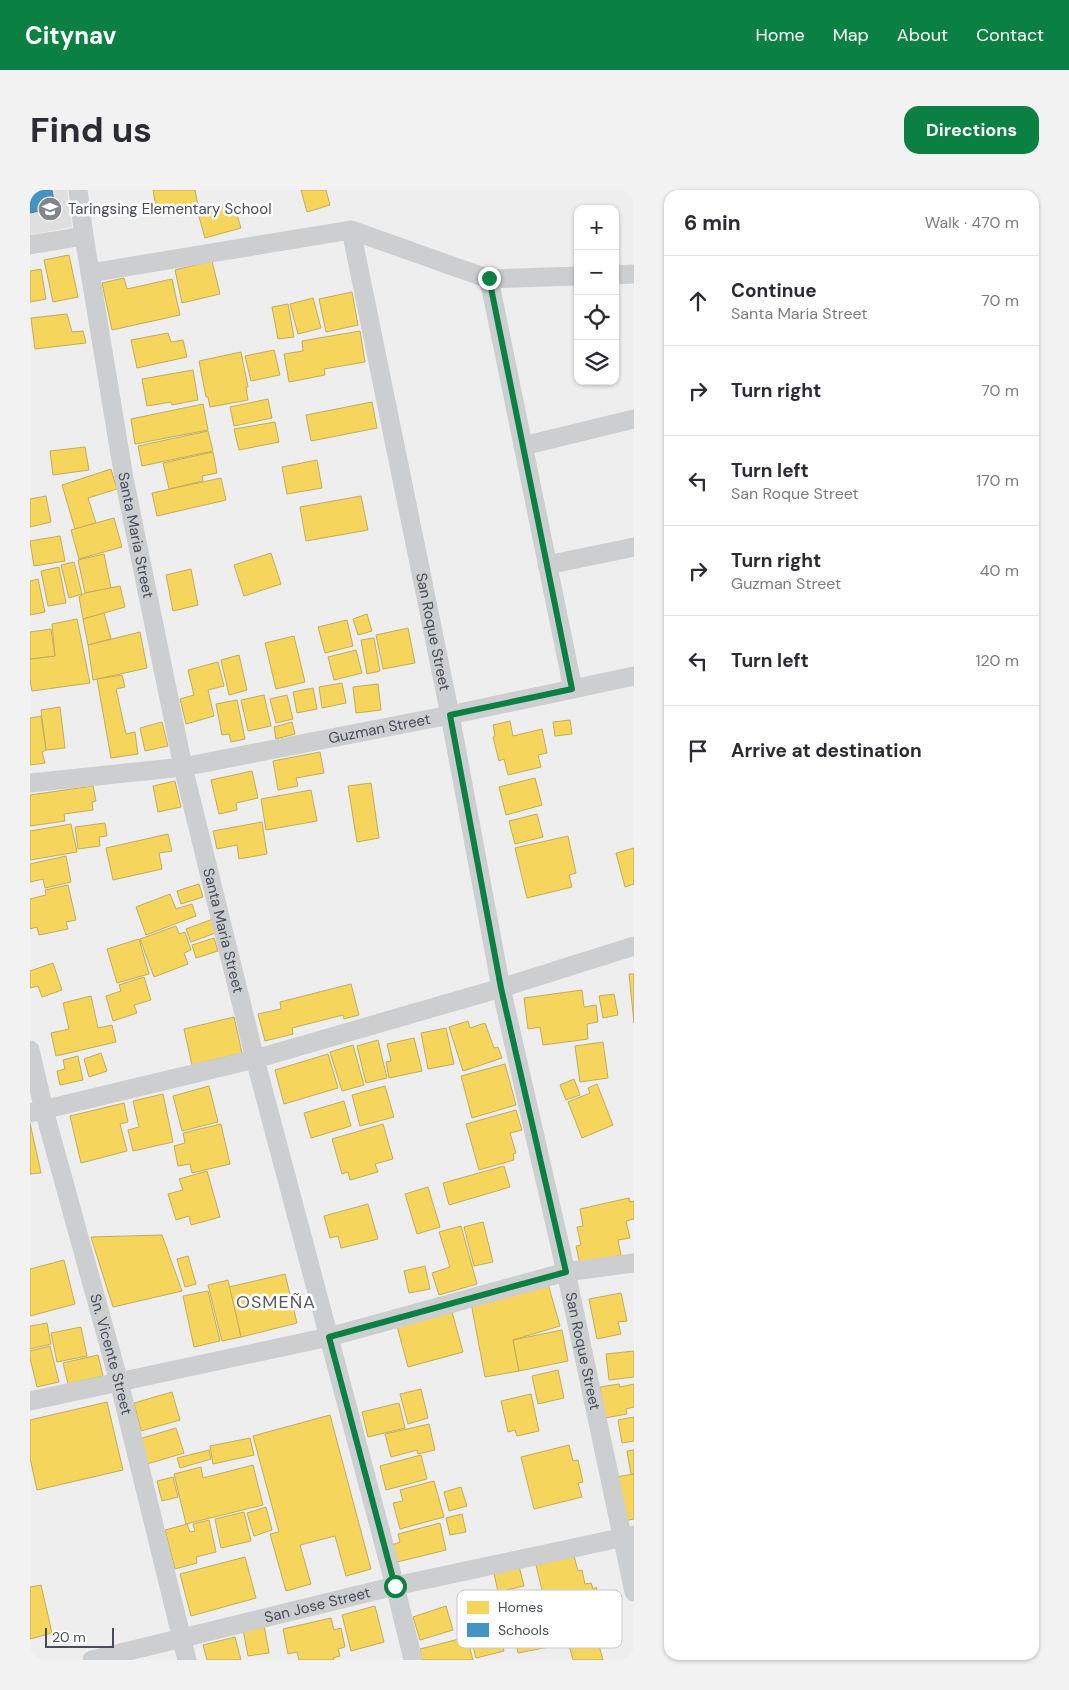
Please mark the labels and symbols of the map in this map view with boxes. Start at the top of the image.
school or university icon: Taringsing Elementary School [37,196,63,222]
place label: Taringsing Elementary School [68,199,272,219]
route end [478,267,501,290]
street label: Santa Maria Street [113,471,158,600]
street label: San Roque Street [411,571,455,693]
street label: Guzman Street [327,709,432,748]
street label: Santa Maria Street [198,866,248,995]
district label: OSMEÑA [236,1290,316,1314]
street label: San Roque Street [561,1290,605,1412]
street label: Sn. Vicente Street [85,1292,137,1417]
route start [384,1575,407,1598]
street label: San Jose Street [262,1582,373,1628]
legend [457,1590,622,1648]
text: Homes [498,1598,543,1616]
text: Schools [498,1621,549,1639]
scale bar [45,1625,114,1648]

